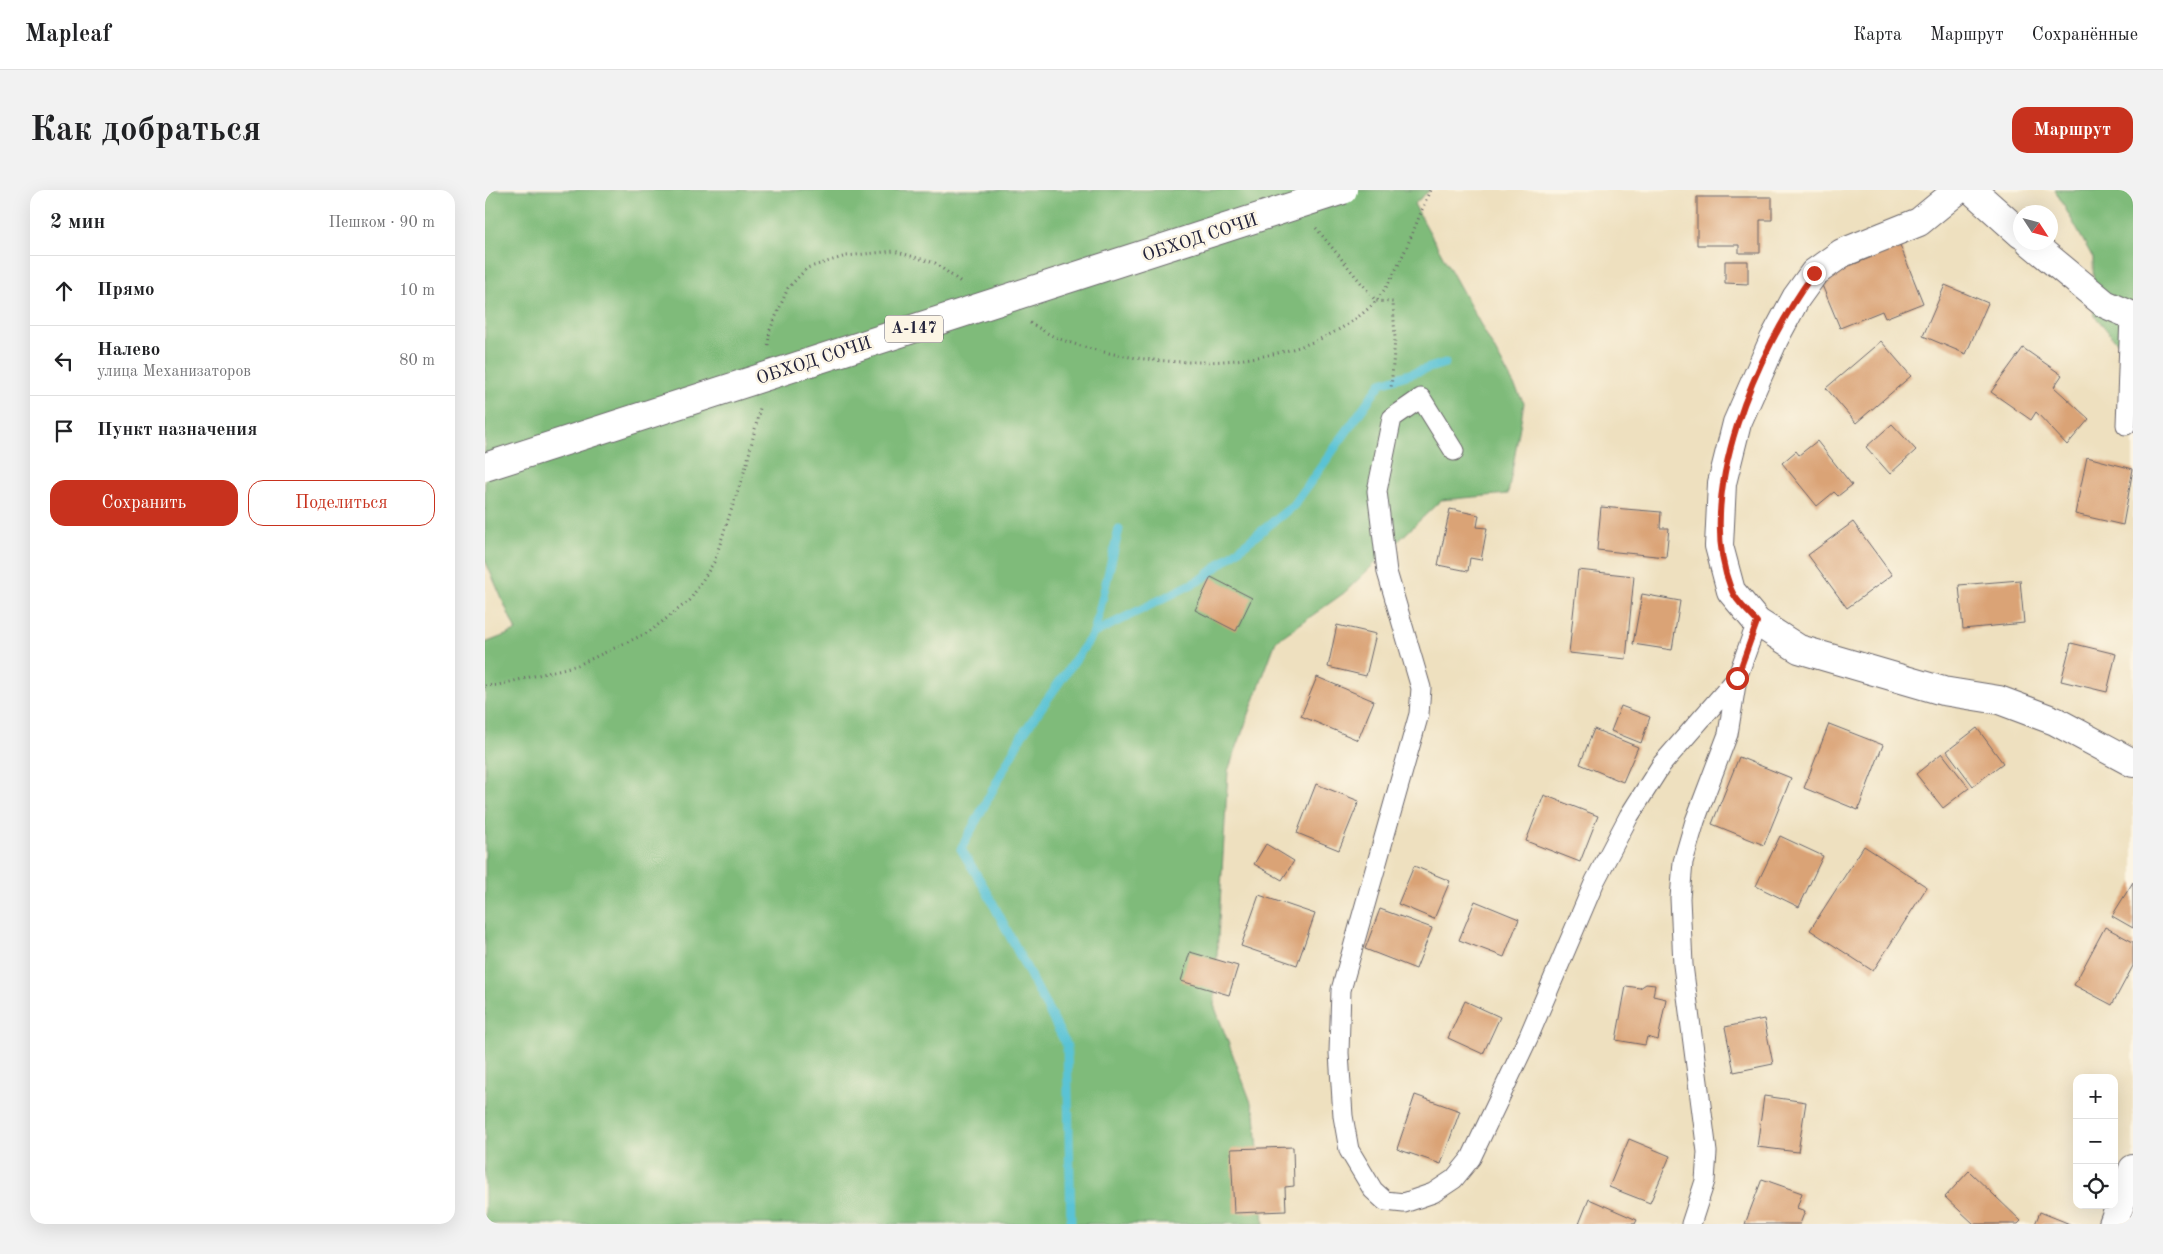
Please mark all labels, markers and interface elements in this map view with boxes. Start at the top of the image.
text: Mapleaf [25,23,111,47]
text: Карта [1853,26,1902,44]
text: Маршрут [1930,26,2004,44]
text: Сохранённые [2032,26,2138,44]
button: Маршрут [2012,107,2133,153]
text: Как добраться [30,113,261,148]
north arrow [2013,205,2058,250]
street label: ОБХОД СОЧИ [1140,211,1260,265]
text: 2 мин [50,212,105,233]
text: Пешком · 90 m [328,215,435,231]
route end [1803,262,1826,285]
icon: ahead [50,277,78,305]
text: Прямо [97,281,155,300]
text: 10 m [399,283,435,299]
road number: А-147 [885,316,943,342]
street label: ОБХОД СОЧИ [754,334,874,388]
text: Налево [97,341,160,360]
icon: left [50,347,78,375]
text: 80 m [399,353,435,369]
text: улица Механизаторов [97,364,251,380]
icon: arrive [50,417,78,445]
text: Пункт назначения [97,421,257,440]
button: Сохранить [50,480,238,526]
button: Поделиться [248,480,435,526]
route start [1726,667,1749,690]
map controls [2073,1074,2118,1209]
button: + [2073,1074,2118,1119]
button: − [2073,1119,2118,1164]
button: locate [2073,1164,2118,1209]

